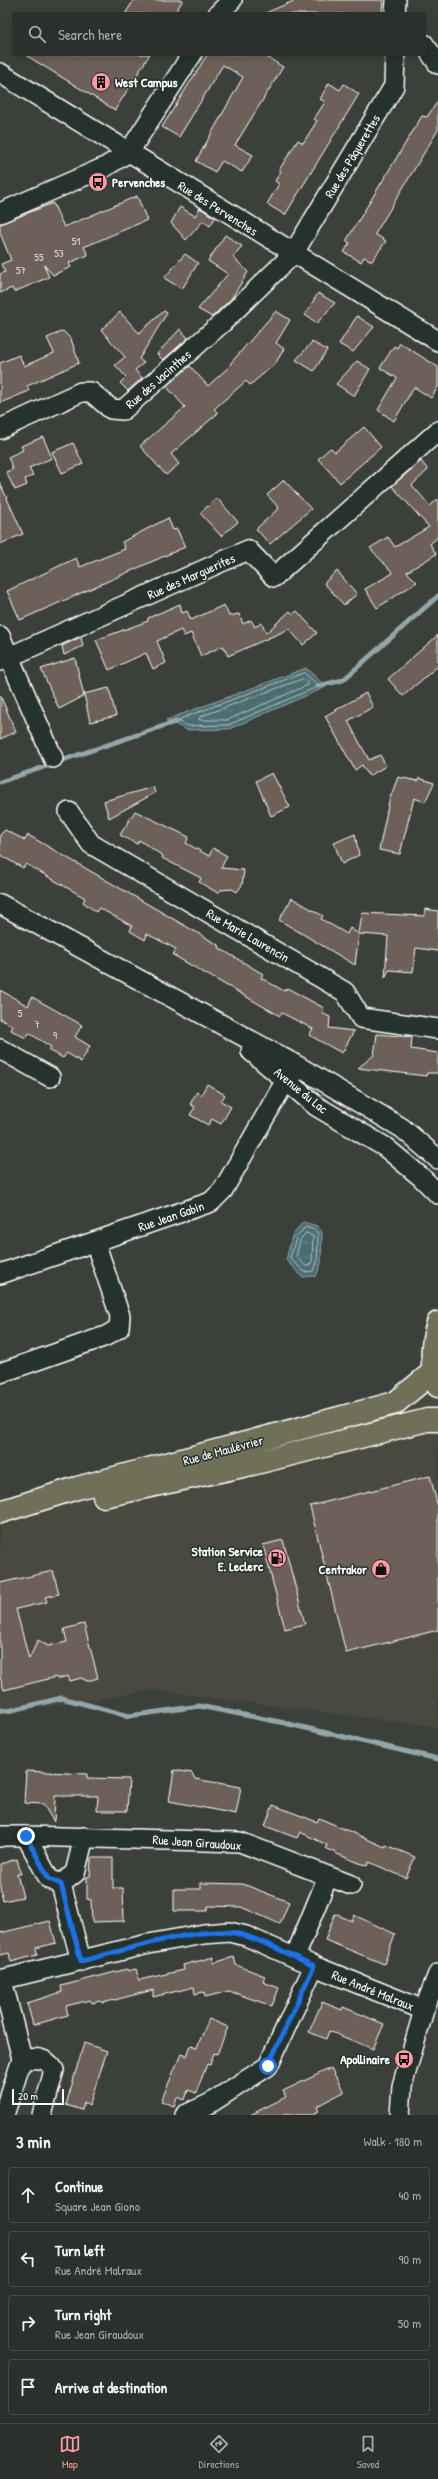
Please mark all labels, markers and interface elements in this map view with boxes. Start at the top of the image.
search box [12,12,426,56]
icon: search [26,23,48,45]
text: Search here [58,24,122,45]
building icon: West Campus [90,71,112,93]
place label: West Campus [115,73,177,92]
street label: Rue des Pâquerettes [320,111,384,201]
bus stop icon: Pervenches [87,171,109,193]
place label: Pervenches [112,173,165,191]
street label: Rue des Pervenches [175,176,261,240]
house number: 51 [72,234,80,248]
house number: 53 [54,246,64,260]
house number: 55 [34,250,44,264]
house number: 57 [16,263,26,277]
street label: Rue des Jacinthes [121,346,195,412]
street label: Rue des Marguerites [144,549,238,603]
street label: Rue Marie Laurencin [203,904,293,966]
house number: 5 [18,1006,23,1020]
house number: 7 [34,1017,40,1031]
house number: 9 [53,1028,57,1042]
street label: Avenue du Lac [270,1063,332,1117]
street label: Rue Jean Gabin [136,1196,207,1236]
street label: Rue de Maulévrier [181,1431,265,1469]
place label: Station Service E. Leclerc [191,1542,264,1575]
fuel station icon: Station Service E. Leclerc [266,1547,288,1569]
shop icon: Centrakor [370,1558,392,1580]
place label: Centrakor [319,1560,368,1578]
route end [17,1827,35,1845]
street label: Rue Jean Giraudoux [152,1830,242,1854]
street label: Rue André Malraux [329,1965,417,2015]
bus stop icon: Apollinaire [393,2048,415,2070]
place label: Apollinaire [340,2050,391,2069]
route start [259,2057,277,2075]
scale bar [12,2087,64,2106]
text: 20 m [18,2089,38,2103]
text: 3 min [16,2130,51,2153]
text: Walk · 180 m [363,2132,422,2150]
text: Continue [55,2176,103,2197]
icon: ahead [17,2184,39,2206]
text: 40 m [398,2186,421,2204]
text: Square Jean Giono [55,2197,140,2215]
text: Turn left [55,2240,105,2261]
icon: left [17,2248,39,2270]
text: 90 m [399,2250,421,2268]
text: Rue André Malraux [55,2261,142,2279]
text: Turn right [55,2304,111,2325]
icon: right [17,2312,39,2334]
text: 50 m [398,2314,421,2332]
text: Rue Jean Giraudoux [55,2325,144,2343]
icon: arrive [17,2376,39,2398]
text: Arrive at destination [55,2377,167,2398]
tab: Map [59,2433,81,2471]
tab: Directions [199,2433,239,2471]
tab: Saved [357,2433,379,2471]

